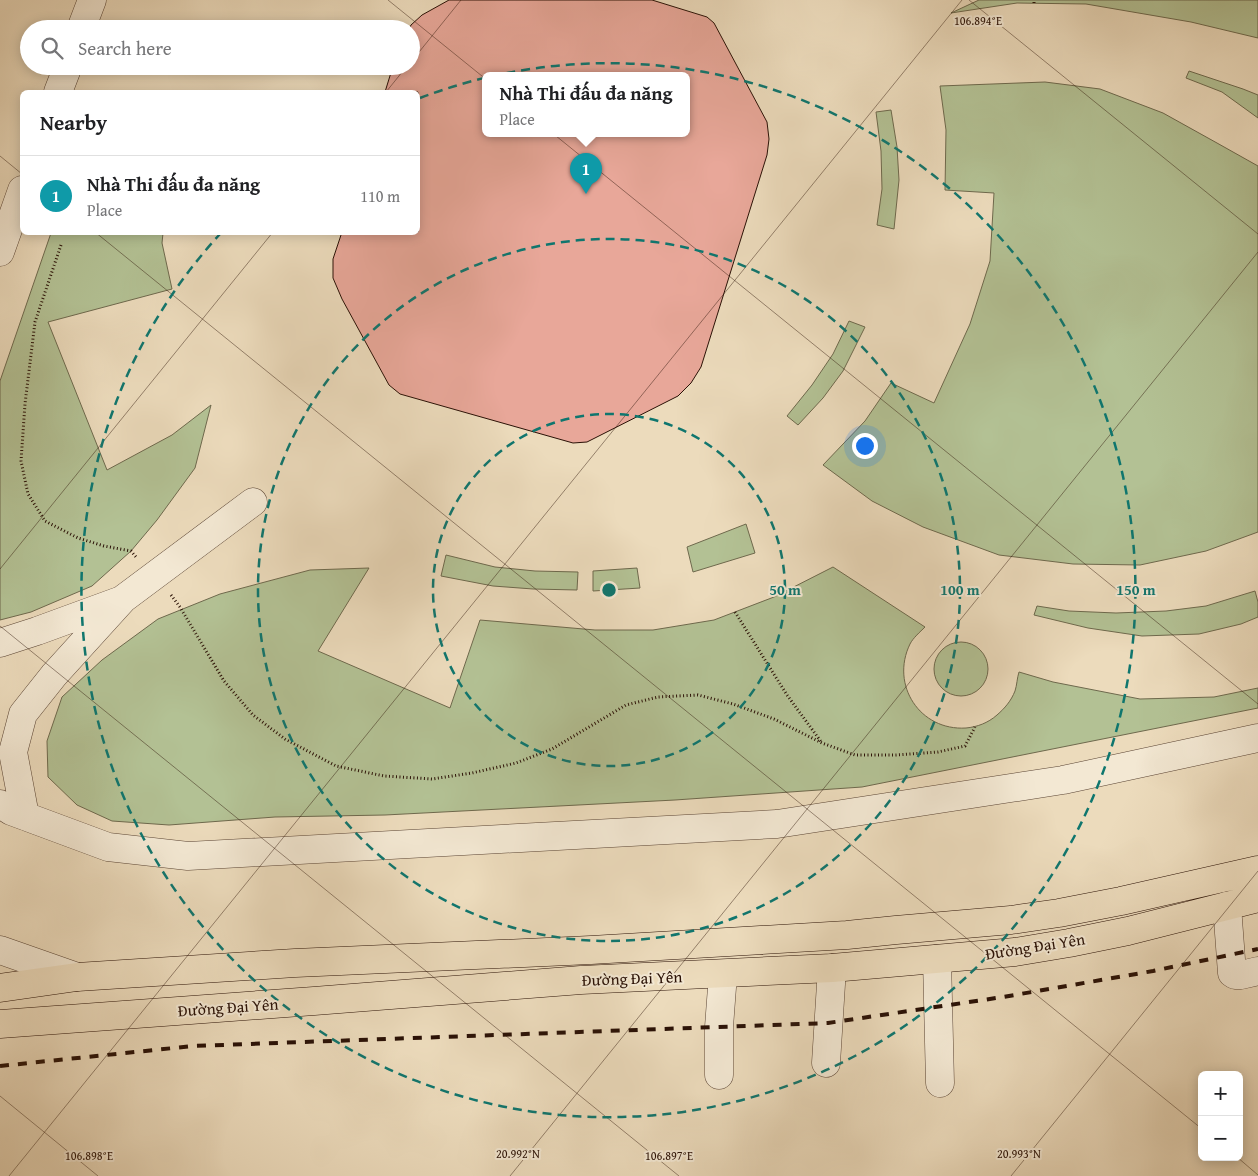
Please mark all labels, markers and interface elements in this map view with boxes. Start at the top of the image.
text: 106.894°E [954,12,1002,29]
search box [20,20,420,75]
icon: search [38,34,66,62]
text: Search here [78,34,172,62]
popup [482,72,690,137]
text: Nhà Thi đấu đa năng [499,79,673,107]
text: Nearby [40,107,107,138]
text: Place [499,107,535,131]
pin: 1 [570,153,602,194]
text: Nhà Thi đấu đa năng [87,170,260,198]
text: 1 [52,184,60,208]
text: 110 m [360,184,400,208]
text: Place [87,198,122,222]
your location [852,433,878,459]
text: 50 m [769,579,801,600]
text: 100 m [940,579,980,600]
text: 150 m [1116,579,1156,600]
centre of rings [600,581,618,599]
street label: Đường Đại Yên [983,926,1087,966]
street label: Đường Đại Yên [581,964,683,992]
street label: Đường Đại Yên [177,992,279,1022]
map controls [1198,1071,1243,1161]
button: + [1198,1071,1243,1116]
button: − [1198,1116,1243,1161]
text: 20.992°N [496,1145,540,1162]
text: 20.993°N [997,1145,1041,1162]
text: 106.898°E [65,1147,113,1164]
text: 106.897°E [645,1147,693,1164]

